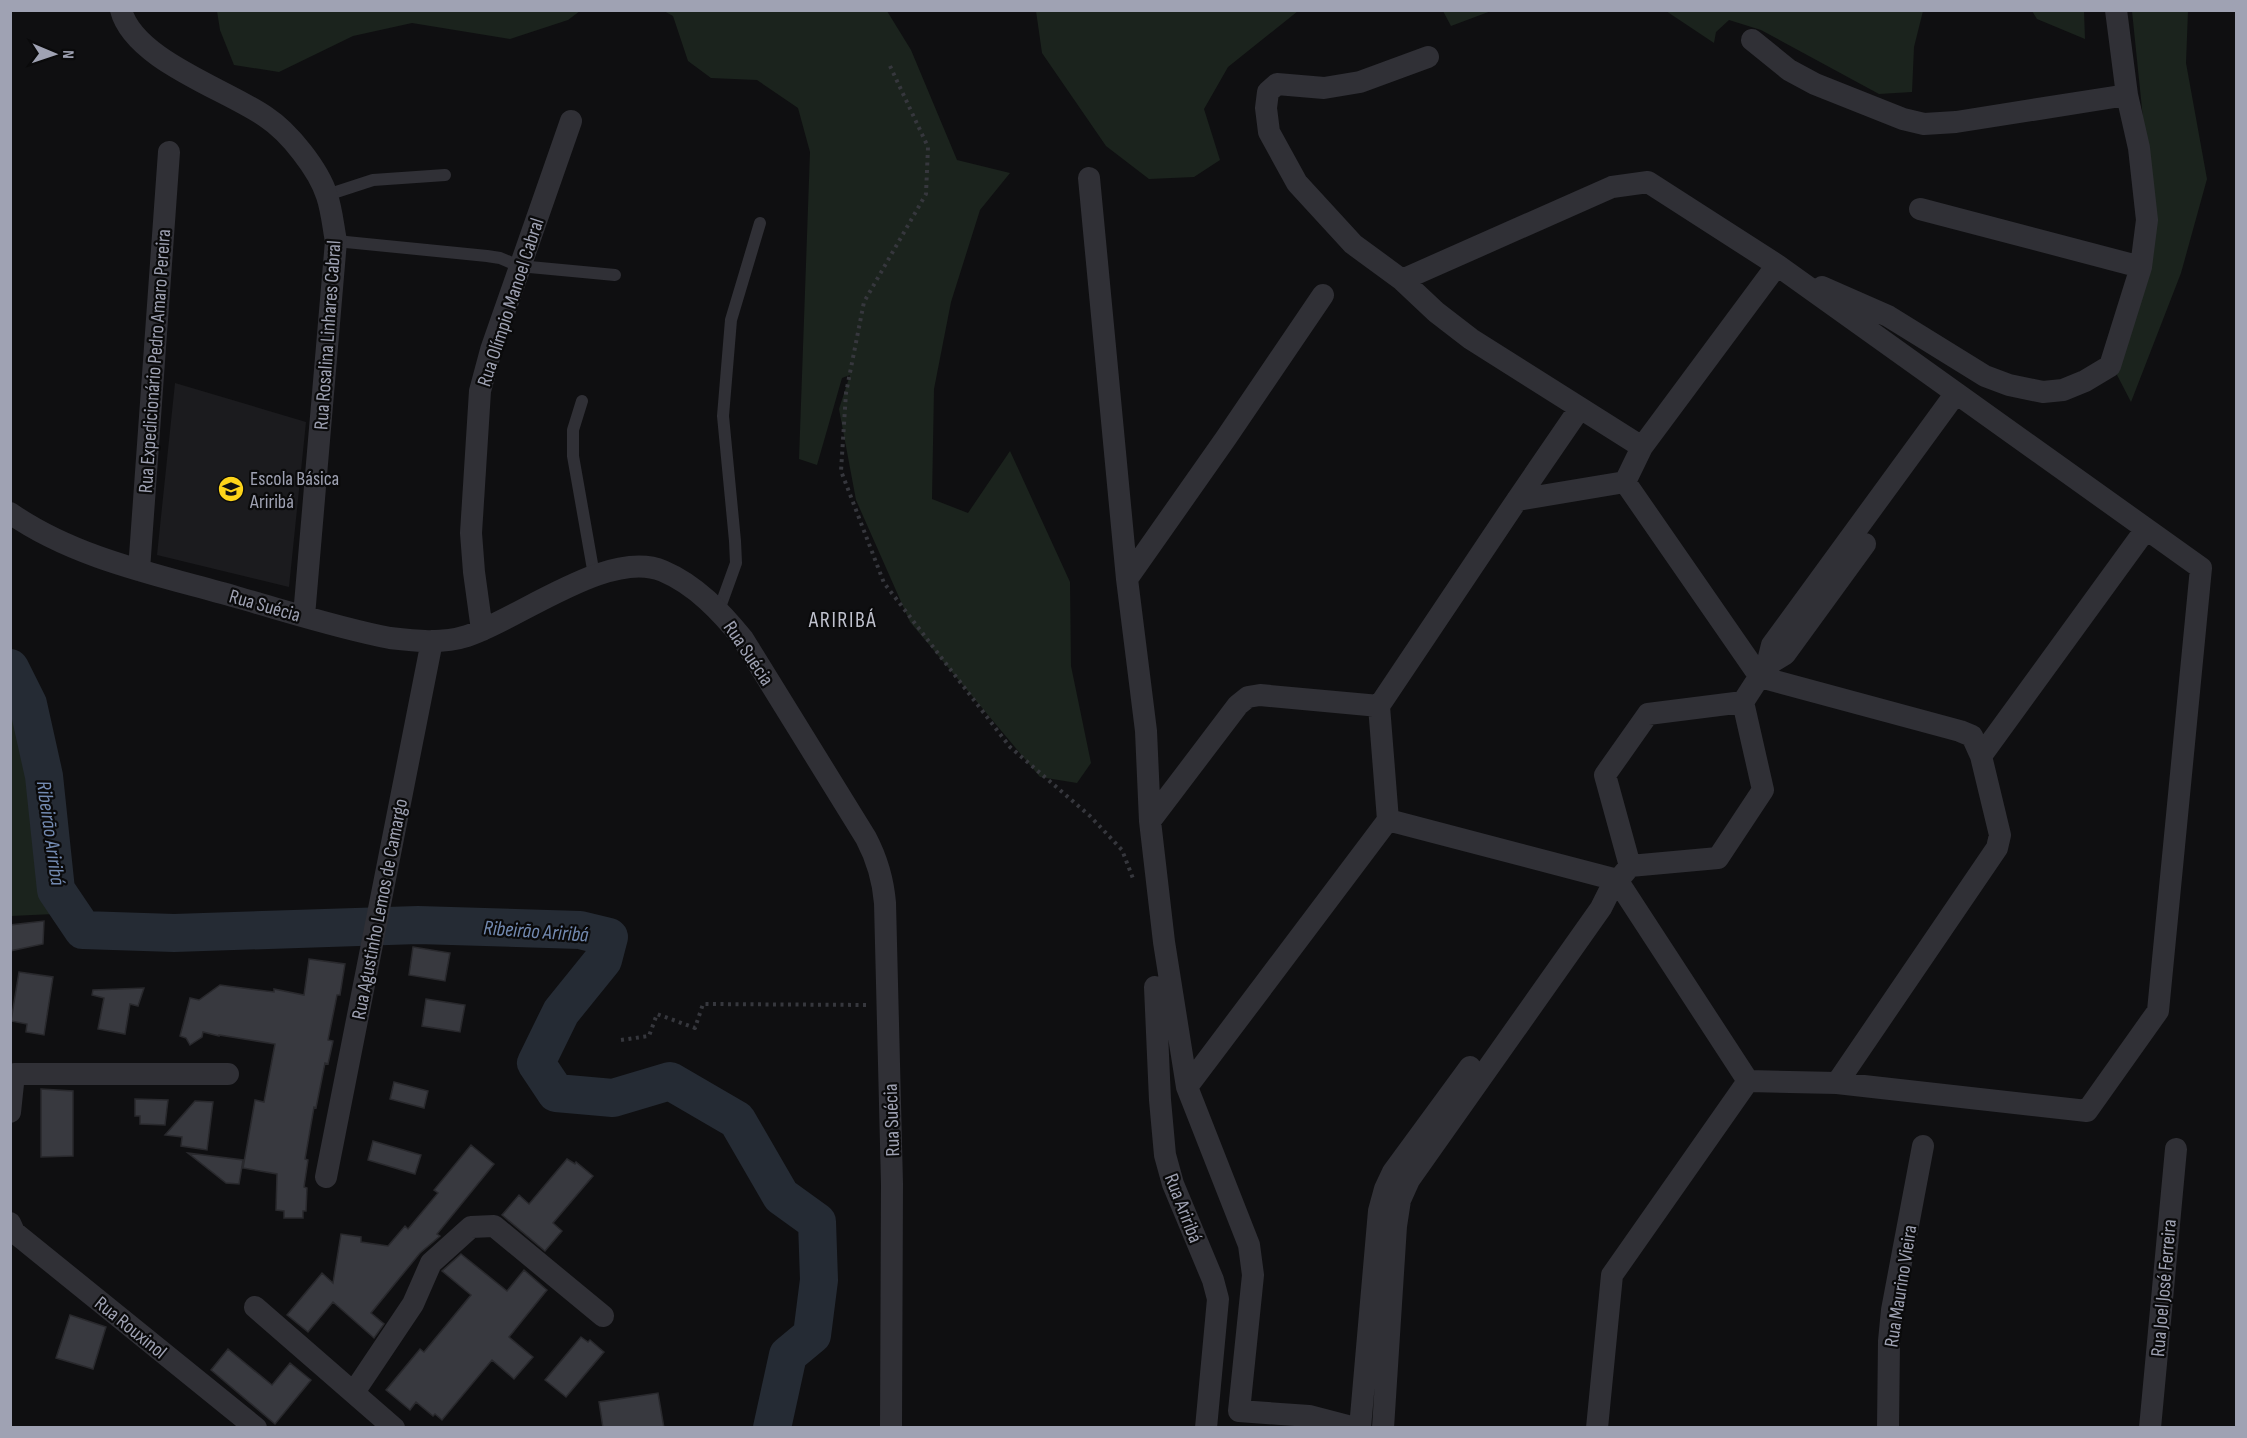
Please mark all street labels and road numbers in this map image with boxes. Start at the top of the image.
street label: Rua Olímpio Manoel Cabral [472,215,550,390]
street label: Rua Expedicionário Pedro Amaro Pereira [134,228,176,494]
street label: Rua Rosalina Linhares Cabral [309,240,347,431]
street label: Rua Suécia [226,584,303,628]
street label: Rua Suécia [718,617,778,690]
street label: Rua Agustinho Lemos de Camargo [347,797,413,1022]
street label: Rua Suécia [879,1083,905,1157]
street label: Rua Ariribá [1159,1170,1207,1246]
street label: Rua Joel José Ferreira [2146,1218,2182,1358]
street label: Rua Maurino Vieira [1879,1223,1923,1349]
street label: Rua Rouxinol [89,1291,171,1364]

